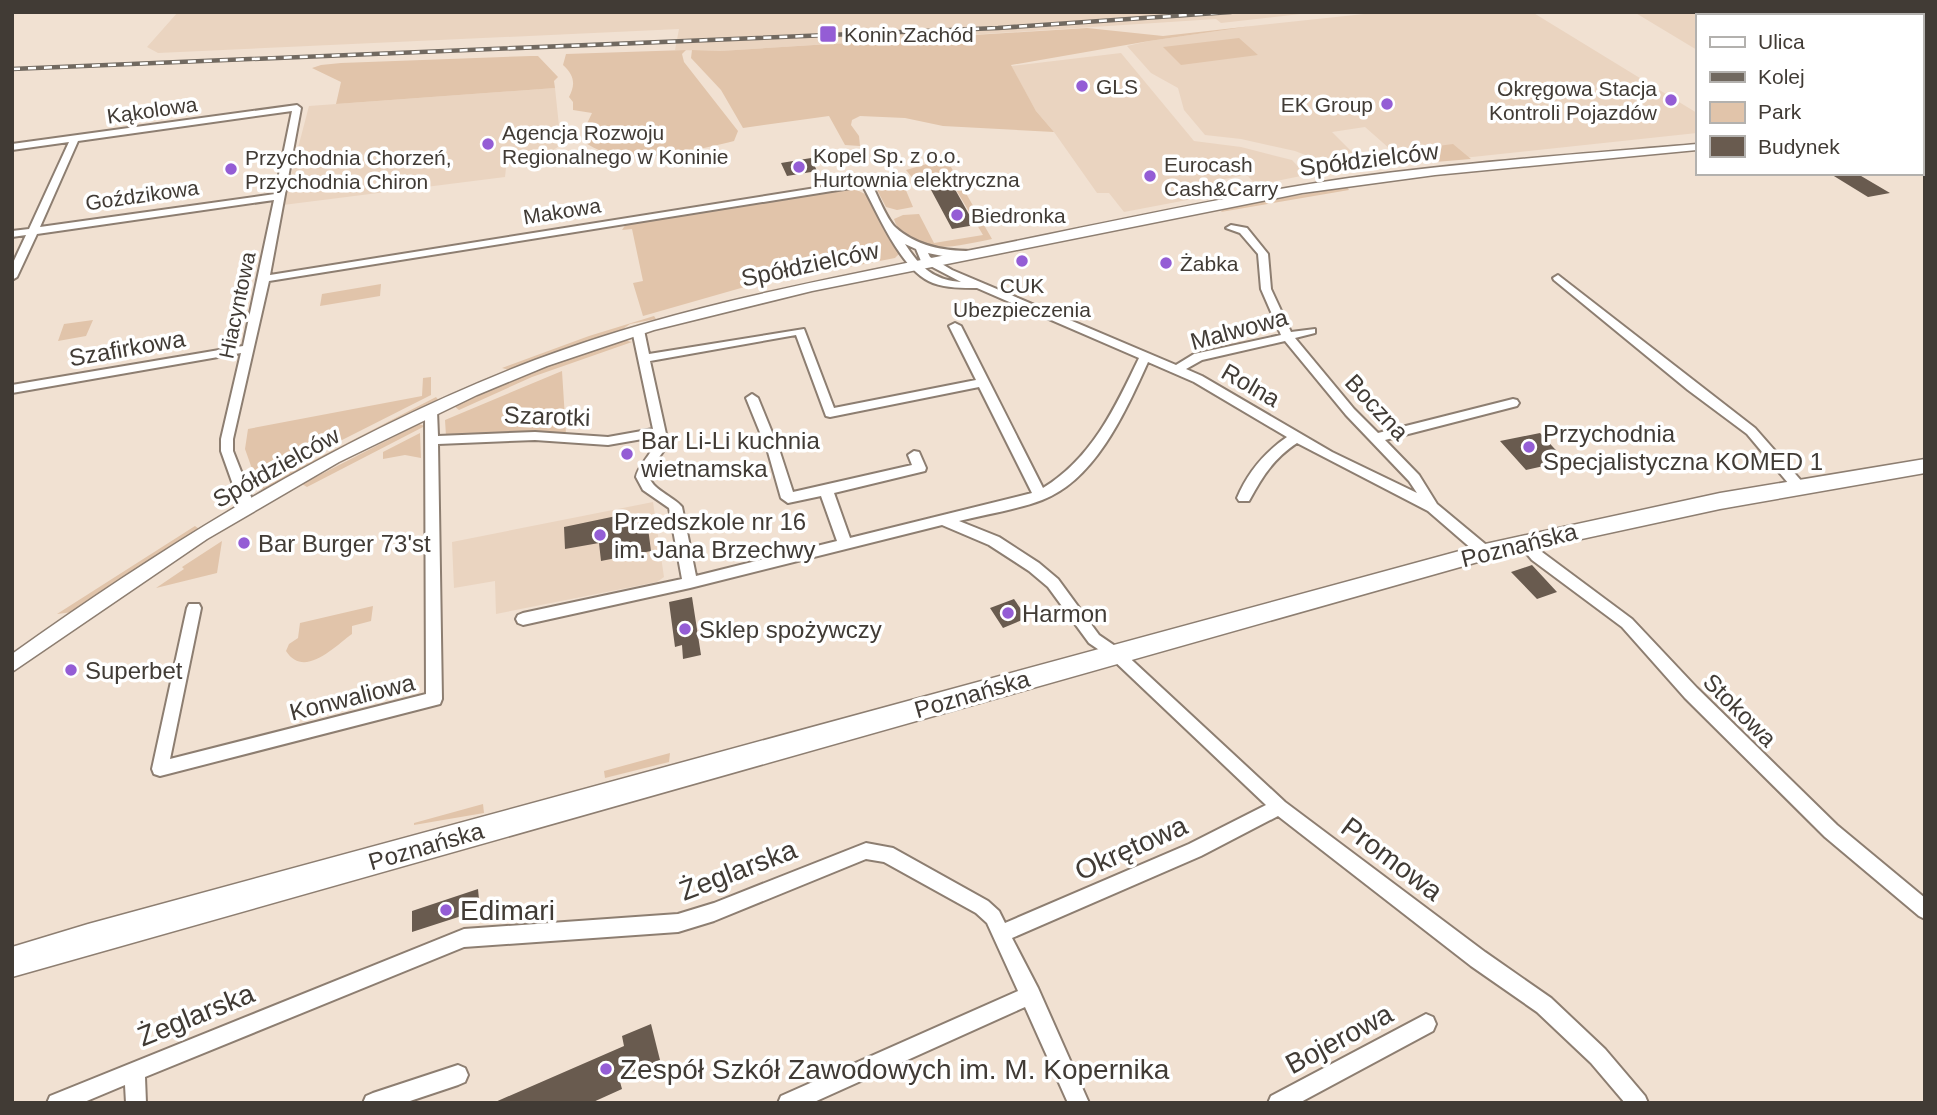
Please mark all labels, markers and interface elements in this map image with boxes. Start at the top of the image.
legend [1696,14,1923,175]
place label: Konin Zachód [844,23,974,46]
marker: Konin Zachód [818,24,838,44]
text: Ulica [1758,30,1805,53]
text: Kolej [1758,65,1805,88]
place label: GLS [1096,75,1138,98]
place label: Okręgowa Stacja Kontroli Pojazdów [1489,77,1658,124]
marker: GLS [1074,78,1090,94]
street label: Kąkolowa [105,92,199,128]
marker: Okręgowa Stacja Kontroli Pojazdów [1663,92,1679,108]
place label: EK Group [1281,93,1373,116]
marker: EK Group [1379,96,1395,112]
text: Park [1758,100,1802,123]
place label: Agencja Rozwoju Regionalnego w Koninie [502,121,729,168]
text: Budynek [1758,135,1840,158]
marker: Agencja Rozwoju Regionalnego w Koninie [480,136,496,152]
street label: Spółdzielców [1298,137,1441,181]
place label: Kopel Sp. z o.o. Hurtownia elektryczna [813,144,1020,191]
place label: Przychodnia Chorzeń, Przychodnia Chiron [245,146,452,193]
place label: Eurocash Cash&Carry [1164,153,1279,200]
marker: Kopel Sp. z o.o. Hurtownia elektryczna [791,159,807,175]
marker: Przychodnia Chorzeń, Przychodnia Chiron [223,161,239,177]
marker: Eurocash Cash&Carry [1142,168,1158,184]
street label: Goździkowa [84,176,201,214]
street label: Makowa [522,193,603,228]
place label: Biedronka [971,204,1066,227]
marker: Biedronka [949,207,965,223]
street label: Spółdzielców [739,236,882,292]
street label: Hiacyntowa [214,249,260,360]
place label: Żabka [1180,252,1239,275]
marker: CUK Ubezpieczenia [1014,253,1030,269]
marker: Żabka [1158,255,1174,271]
place label: CUK Ubezpieczenia [953,274,1091,321]
street label: Malwowa [1187,303,1291,355]
street label: Szafirkowa [67,324,188,371]
street label: Rolna [1217,358,1285,413]
street label: Boczna [1340,369,1415,446]
street label: Szarotki [503,401,591,431]
place label: Przychodnia Specjalistyczna KOMED 1 [1543,420,1823,475]
street label: Spółdzielców [208,421,344,513]
place label: Bar Li-Li kuchnia wietnamska [640,427,820,482]
marker: Przychodnia Specjalistyczna KOMED 1 [1521,439,1537,455]
marker: Bar Li-Li kuchnia wietnamska [619,446,635,462]
place label: Przedszkole nr 16 im. Jana Brzechwy [614,508,815,563]
street label: Poznańska [1458,517,1581,572]
marker: Przedszkole nr 16 im. Jana Brzechwy [592,527,608,543]
place label: Bar Burger 73'st [258,530,431,557]
marker: Bar Burger 73'st [236,535,252,551]
place label: Harmon [1022,600,1107,627]
marker: Harmon [1000,605,1016,621]
place label: Sklep spożywczy [699,616,882,643]
marker: Sklep spożywczy [677,621,693,637]
place label: Superbet [85,657,183,684]
marker: Superbet [63,662,79,678]
street label: Poznańska [911,664,1033,723]
street label: Konwaliowa [287,668,418,726]
street label: Stokowa [1698,668,1783,753]
street label: Okrętowa [1070,809,1192,887]
street label: Promowa [1335,811,1449,907]
street label: Poznańska [365,816,487,875]
street label: Żeglarska [675,833,801,906]
place label: Edimari [460,895,555,926]
marker: Edimari [438,902,454,918]
street label: Żeglarska [133,977,259,1052]
street label: Bojerowa [1280,998,1398,1080]
place label: Zespół Szkół Zawodowych im. M. Kopernika [620,1054,1170,1085]
marker: Zespół Szkół Zawodowych im. M. Kopernika [598,1061,614,1077]

